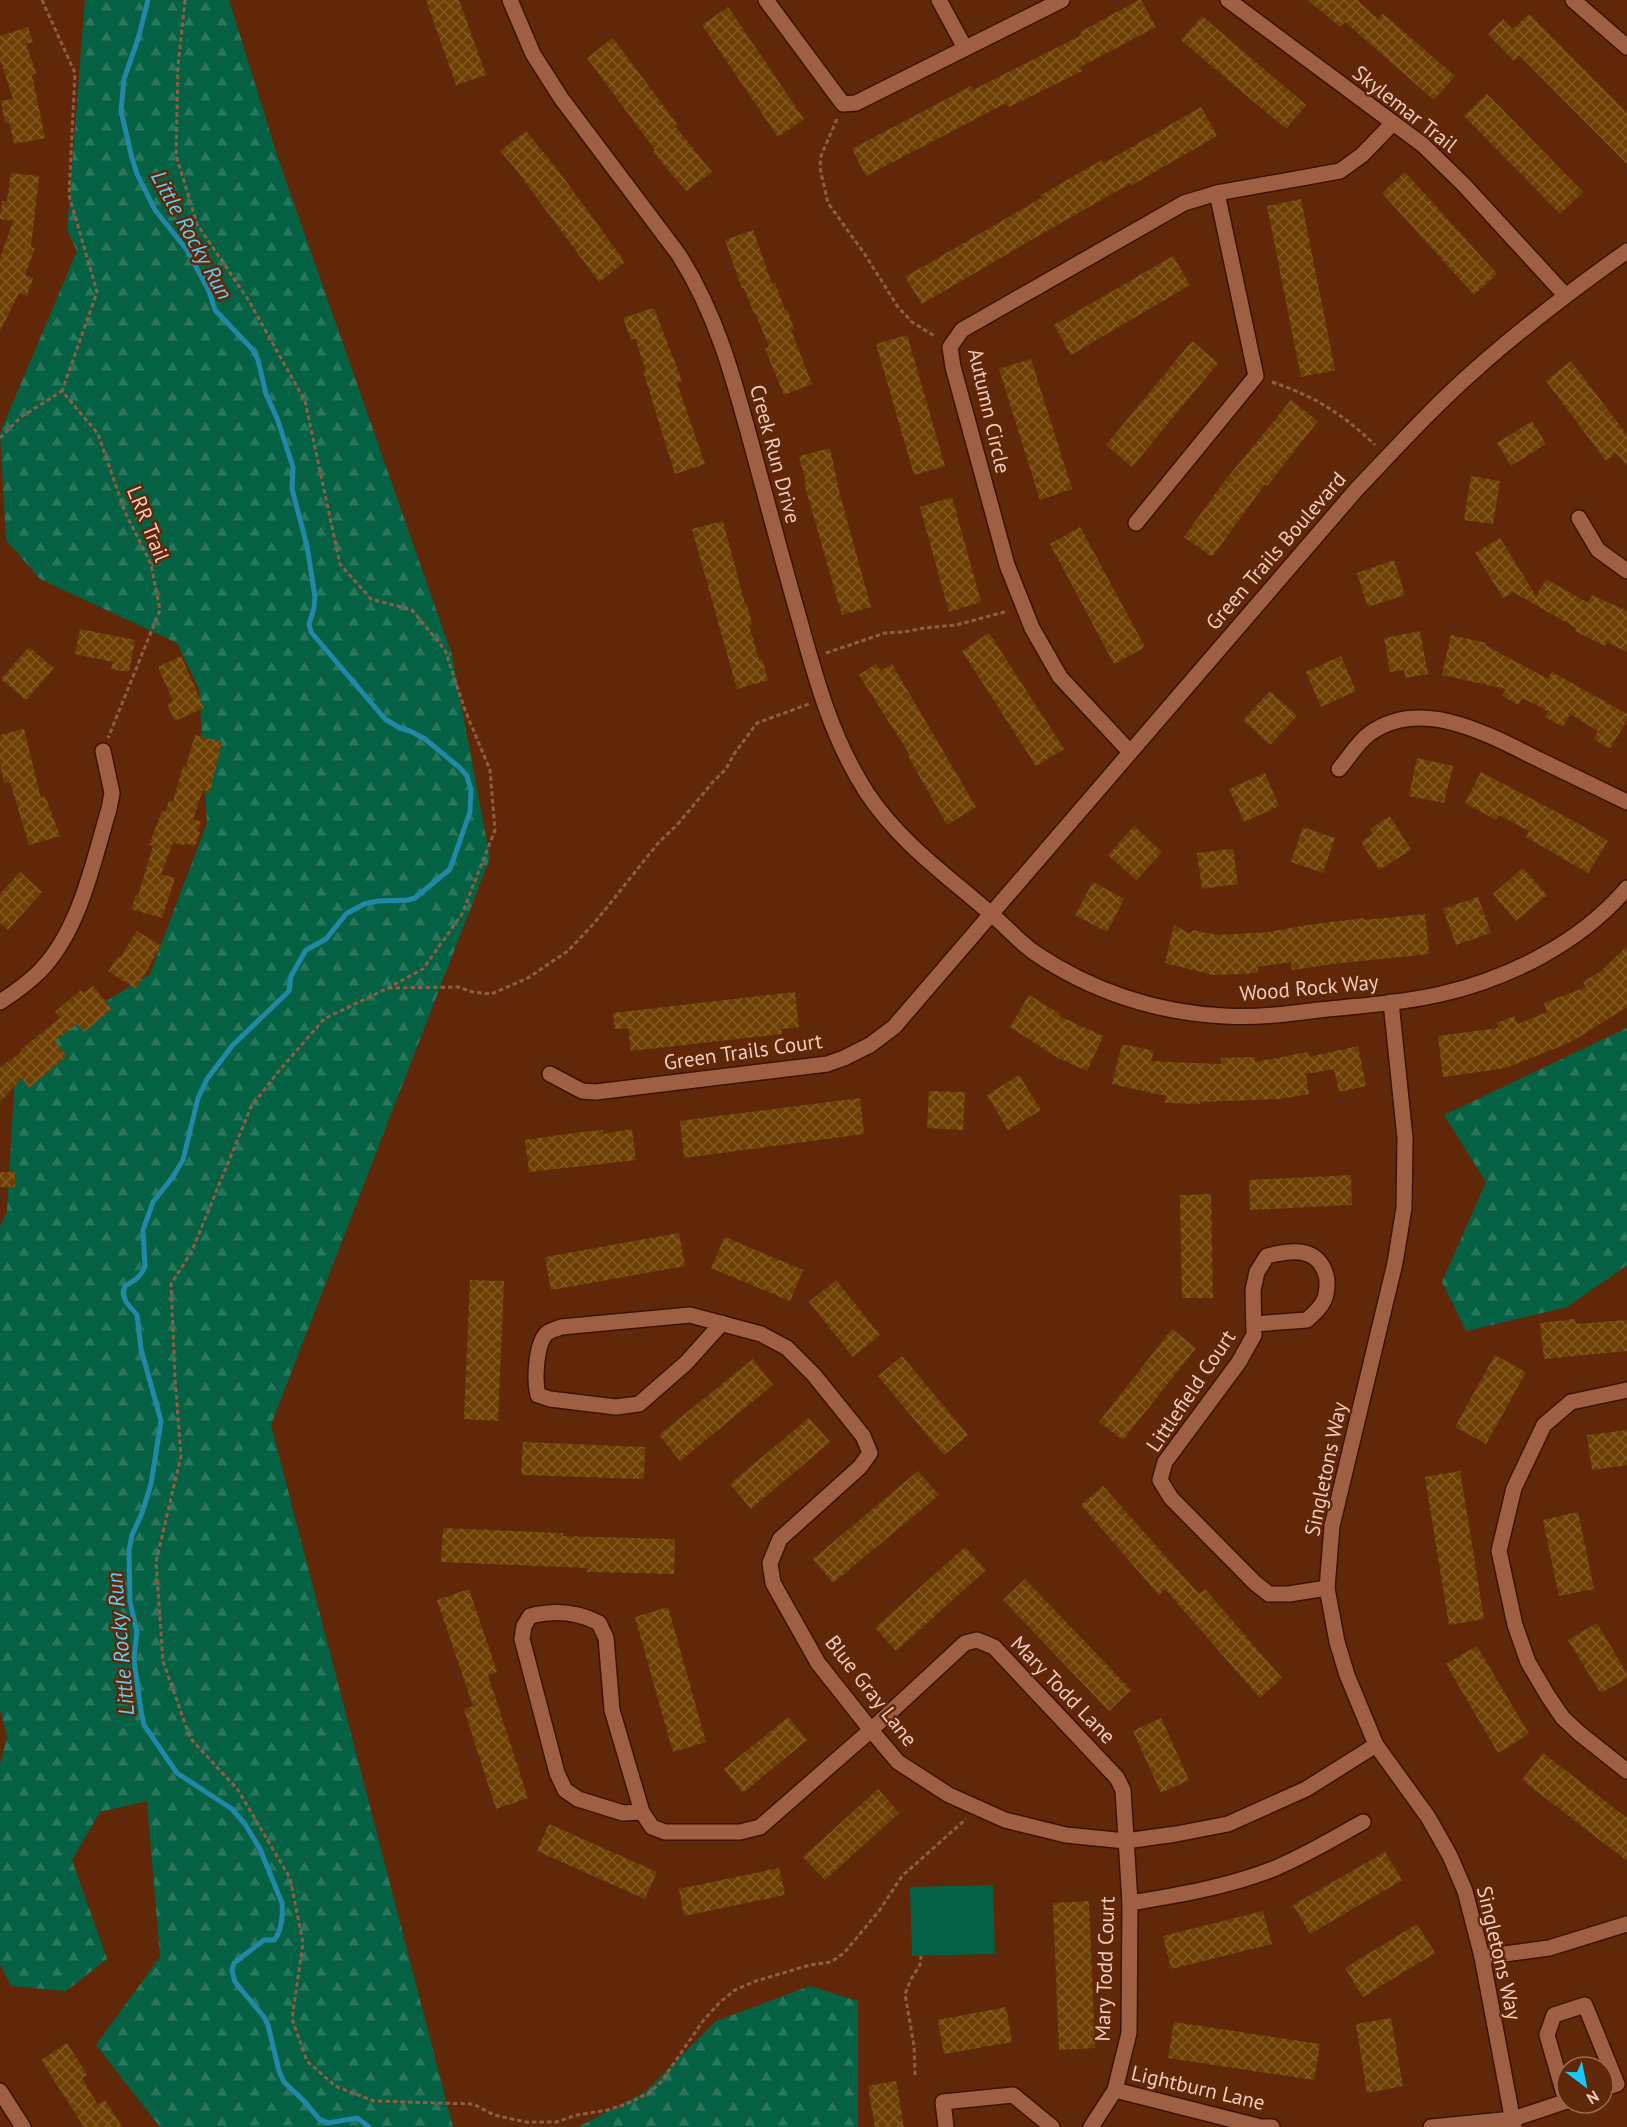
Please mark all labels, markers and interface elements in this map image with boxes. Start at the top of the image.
street label: Skylemar Trail [1347,59,1463,158]
water label: Little Rocky Run [145,165,239,305]
street label: Autumn Circle [962,346,1017,476]
street label: Creek Run Drive [744,381,807,526]
street label: Green Trails Boulevard [1200,466,1352,635]
street label: LRR Trail [121,482,176,566]
street label: Wood Rock Way [1238,968,1380,1007]
street label: Green Trails Court [662,1027,824,1076]
street label: Littlefield Court [1140,1325,1241,1457]
street label: Singletons Way [1298,1399,1353,1539]
water label: Little Rocky Run [100,1571,140,1717]
street label: Blue Gray Lane [819,1630,923,1752]
street label: Mary Todd Lane [1005,1630,1122,1749]
street label: Singletons Way [1471,1883,1528,2023]
street label: Mary Todd Court [1088,1896,1121,2042]
north arrow [1555,2055,1615,2115]
street label: Lightburn Lane [1129,2059,1268,2116]
text: N [1583,2086,1603,2109]

